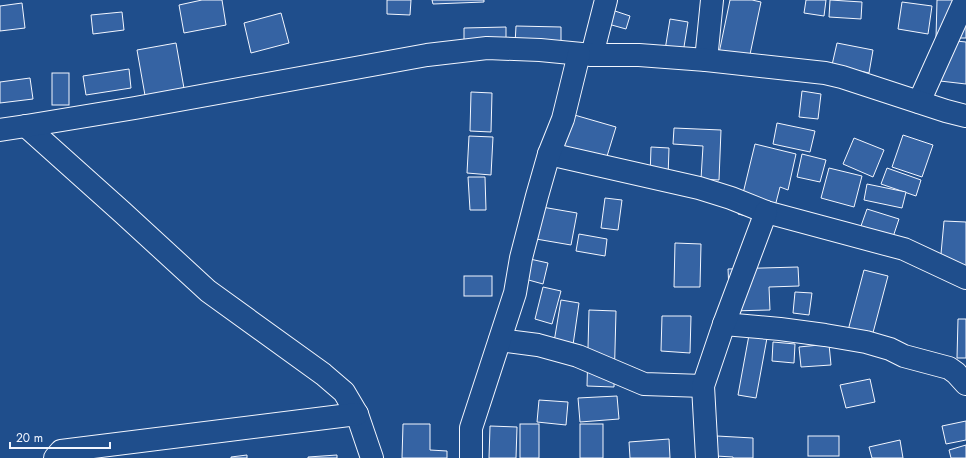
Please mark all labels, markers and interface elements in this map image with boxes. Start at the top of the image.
scale bar [10,424,110,450]
text: 20 m [16,429,43,447]

